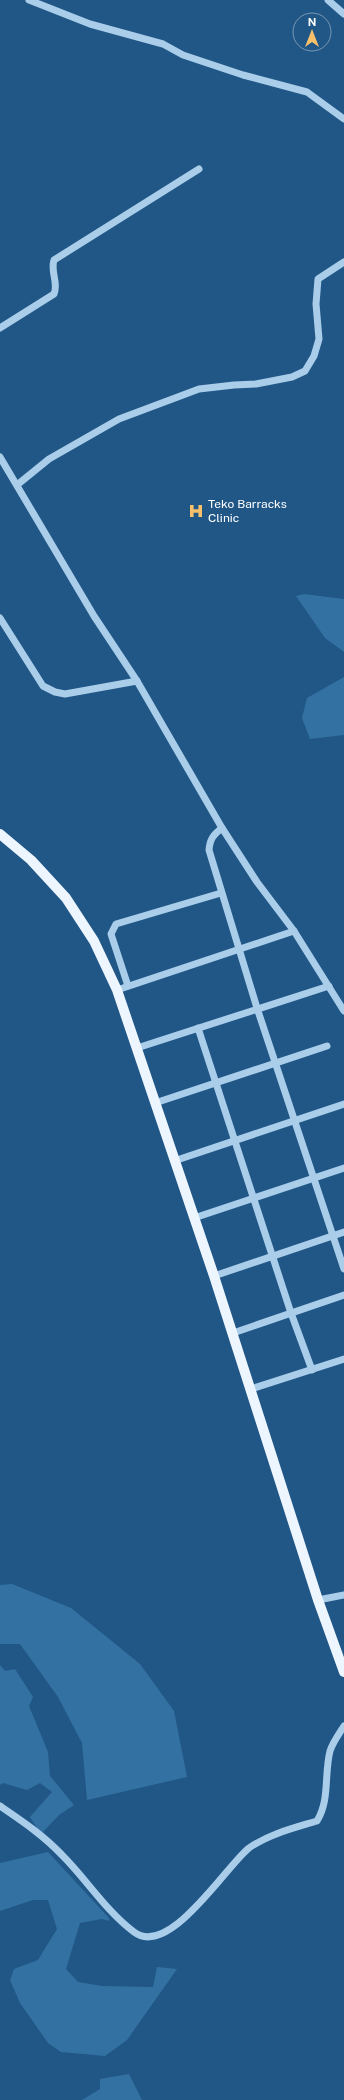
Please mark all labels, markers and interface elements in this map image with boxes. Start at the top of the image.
north arrow [292,12,332,52]
text: N [308,16,316,28]
place label: Teko Barracks Clinic [208,497,287,525]
hospital icon: Teko Barracks Clinic [187,502,205,520]

